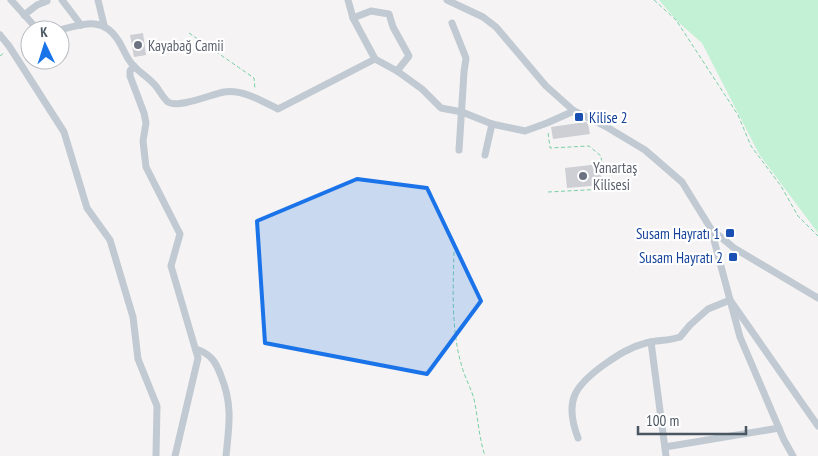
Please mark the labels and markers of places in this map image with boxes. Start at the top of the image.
place label: Kayabağ Camii [148,36,224,55]
marker: Kayabağ Camii [132,39,144,51]
place label: Kilise 2 [589,108,628,127]
marker: Kilise 2 [573,111,585,123]
place label: Yanartaş Kilisesi [593,158,637,194]
marker: Yanartaş Kilisesi [577,170,589,182]
place label: Susam Hayratı 1 [636,224,720,243]
marker: Susam Hayratı 1 [724,227,736,239]
place label: Susam Hayratı 2 [639,248,723,267]
marker: Susam Hayratı 2 [727,251,739,263]

